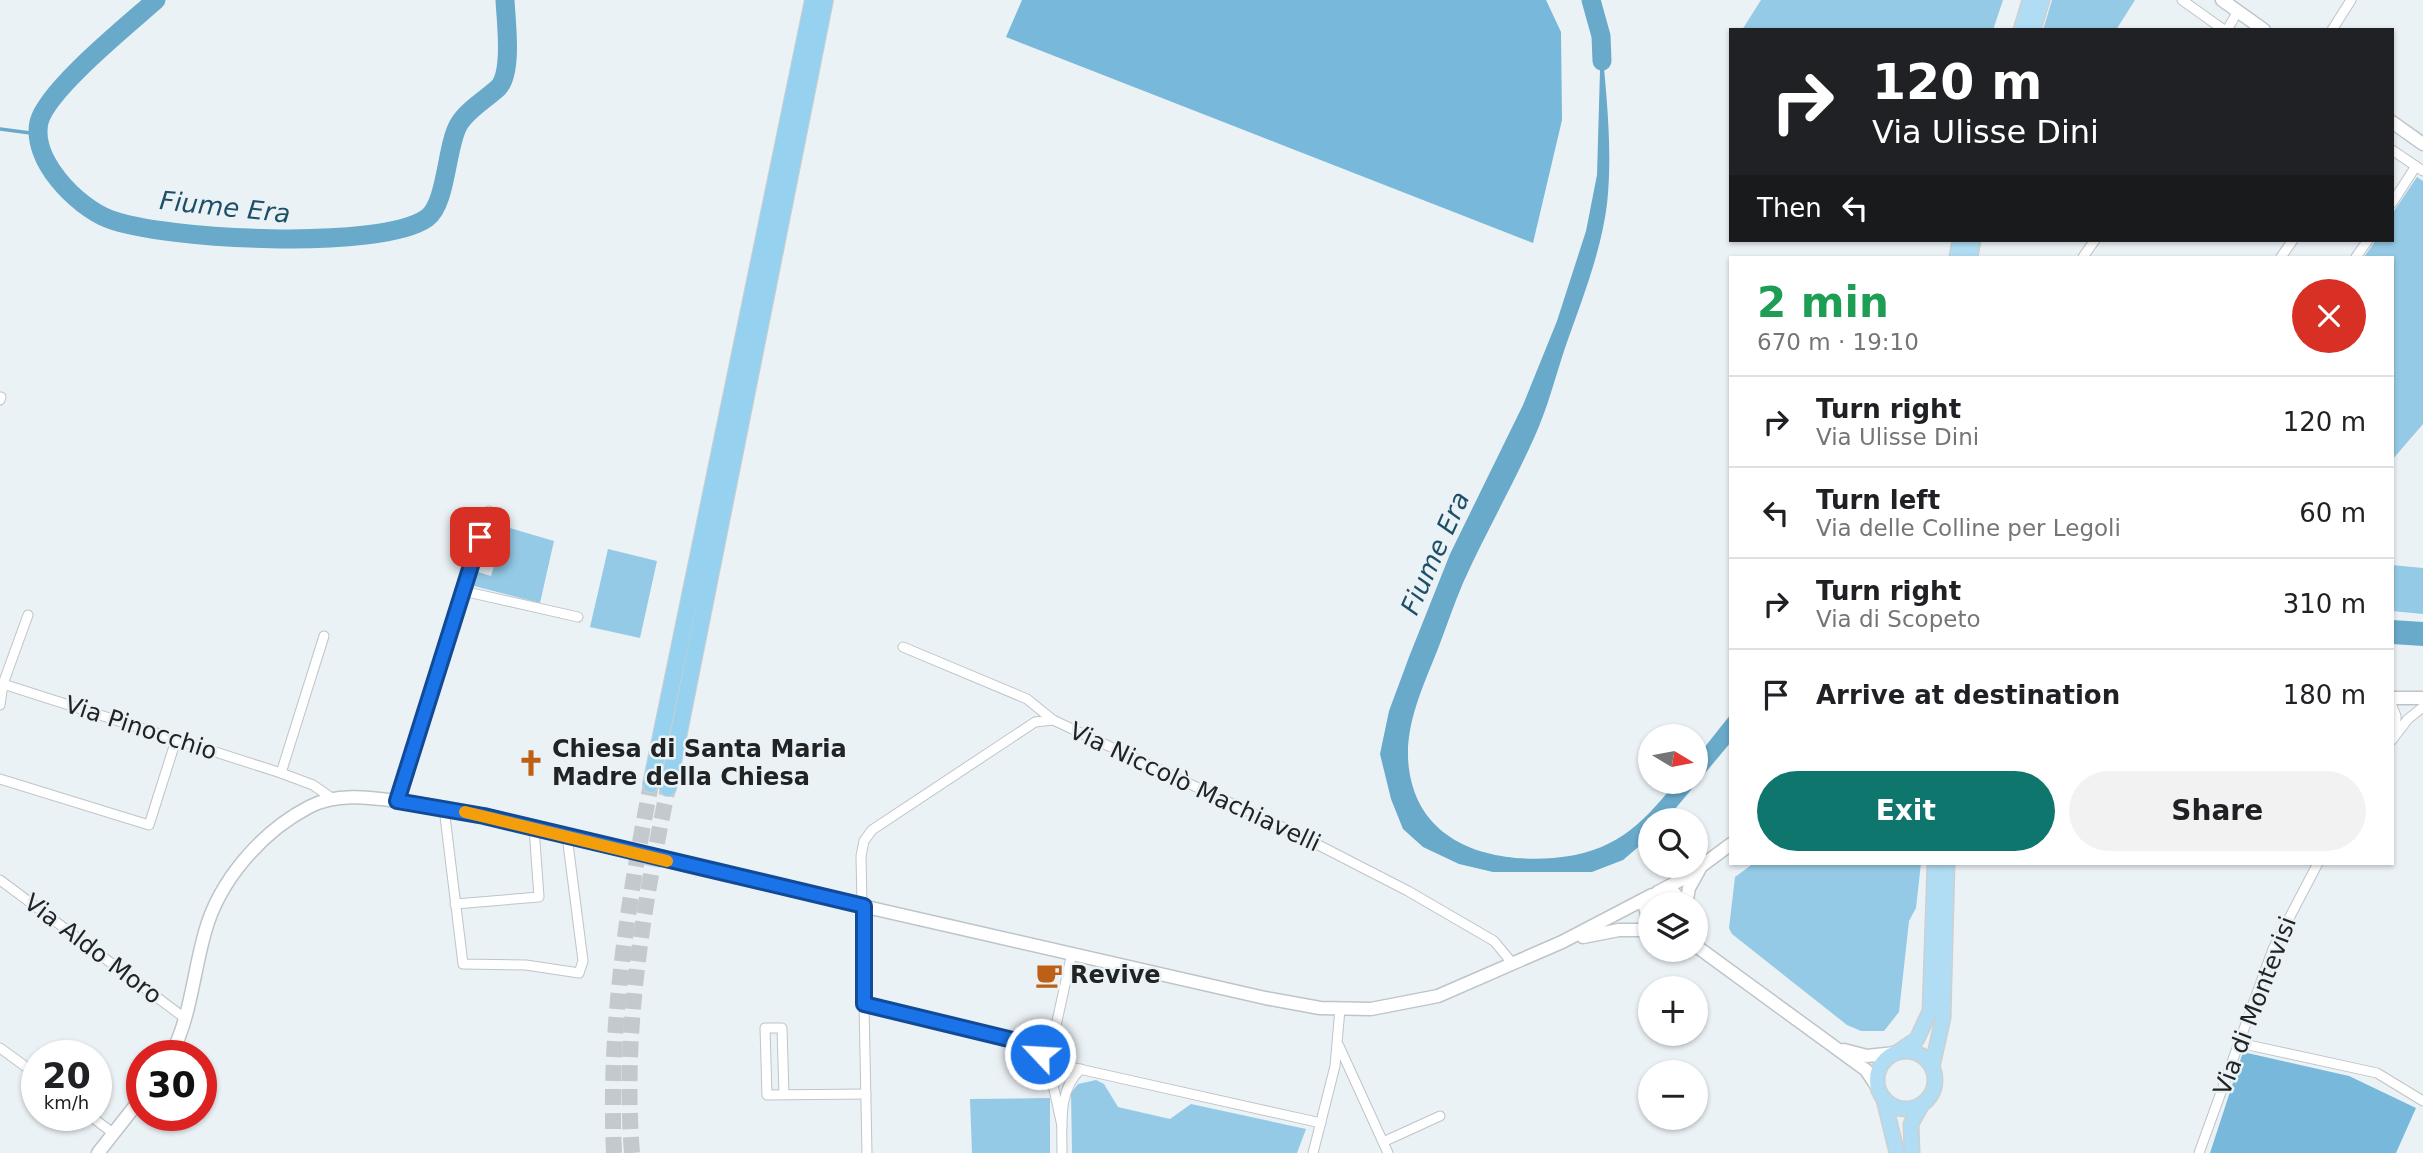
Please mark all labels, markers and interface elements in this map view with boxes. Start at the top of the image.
text: 120 m [1872,54,2042,111]
icon: right [1757,56,1848,147]
text: Via Ulisse Dini [1872,113,2099,151]
water label: Fiume Era [158,185,292,229]
icon: left [1836,189,1874,227]
text: Then [1757,193,1822,223]
text: 2 min [1757,278,1889,327]
button: close [2292,279,2366,353]
text: 670 m · 19:10 [1757,329,1919,355]
text: Turn right [1816,394,1961,424]
icon: right [1757,403,1795,441]
text: 120 m [2283,407,2366,437]
text: Via Ulisse Dini [1816,424,1979,450]
text: Turn left [1816,485,1940,515]
water label: Fiume Era [1395,487,1475,619]
icon: left [1757,494,1795,532]
text: 60 m [2299,498,2366,528]
pin [450,507,510,567]
text: Via delle Colline per Legoli [1816,515,2121,541]
icon: arrive [461,518,499,556]
text: Turn right [1816,576,1961,606]
icon: right [1757,585,1795,623]
text: 310 m [2283,589,2366,619]
text: Via di Scopeto [1816,606,1980,632]
icon: arrive [1757,676,1795,714]
text: Arrive at destination [1816,680,2120,710]
text: 180 m [2283,680,2366,710]
street label: Via Pinocchio [61,690,221,766]
street label: Via Niccolò Machiavelli [1065,716,1325,858]
north arrow [1638,724,1708,794]
map controls [1638,724,1708,1130]
place label: Chiesa di Santa Maria Madre della Chiesa [552,735,847,791]
church icon: Chiesa di Santa Maria Madre della Chiesa [516,748,546,778]
button: Exit [1757,771,2055,851]
button: Share [2069,771,2366,851]
button: search [1638,808,1708,878]
street label: Via Aldo Moro [19,888,167,1010]
button: layers [1638,892,1708,962]
street label: Via di Montevisi [2208,913,2302,1099]
cafe icon: Revive [1034,960,1064,990]
place label: Revive [1070,961,1161,989]
button: + [1638,976,1708,1046]
position arrow [1003,1017,1077,1091]
speed limit sign: 30 [126,1040,217,1131]
text: 20 [42,1056,91,1096]
button: − [1638,1060,1708,1130]
text: km/h [44,1092,89,1113]

